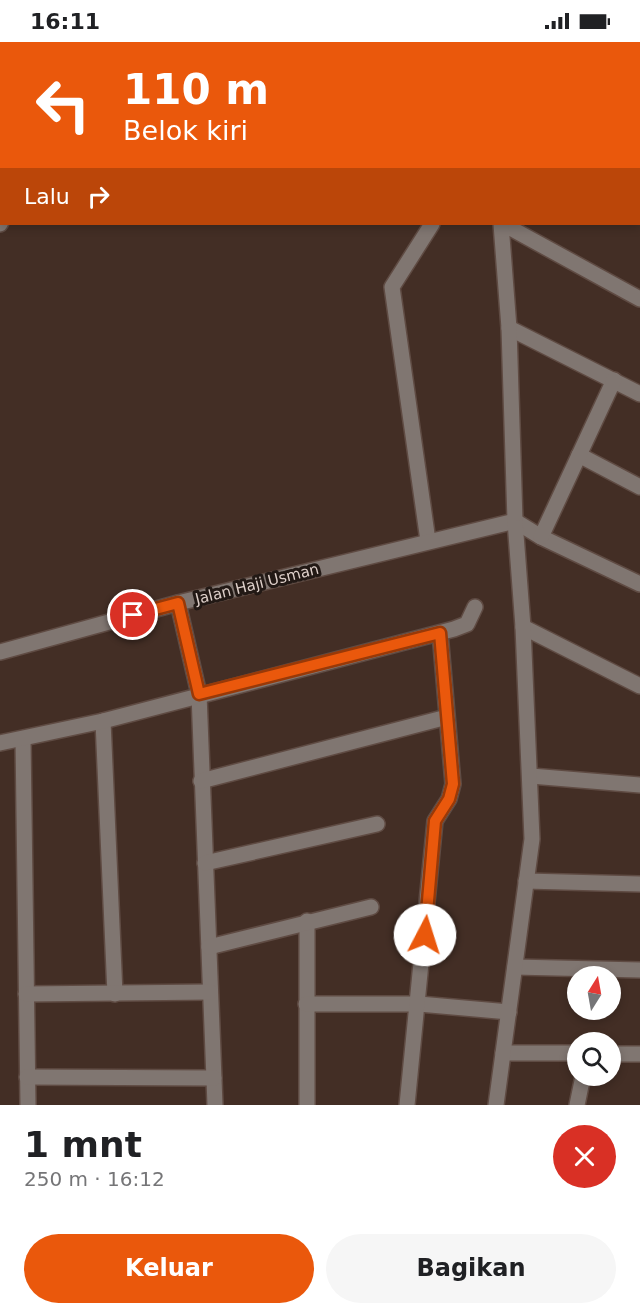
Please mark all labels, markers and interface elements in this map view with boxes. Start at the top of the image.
text: 16:11 [30,9,100,34]
text: 110 m [123,65,269,114]
icon: left [24,66,102,144]
text: Belok kiri [123,115,248,146]
icon: right [82,180,115,213]
text: Lalu [24,184,70,209]
street label: Jalan Haji Usman [192,560,321,608]
pin [107,589,158,640]
icon: arrive [116,598,149,631]
position arrow [393,903,457,967]
north arrow [567,966,621,1020]
map controls [567,966,621,1086]
button: search [567,1032,621,1086]
text: 1 mnt [24,1124,142,1165]
button: close [553,1125,616,1188]
text: 250 m · 16:12 [24,1167,165,1191]
button: Keluar [24,1234,314,1303]
button: Bagikan [326,1234,616,1303]

